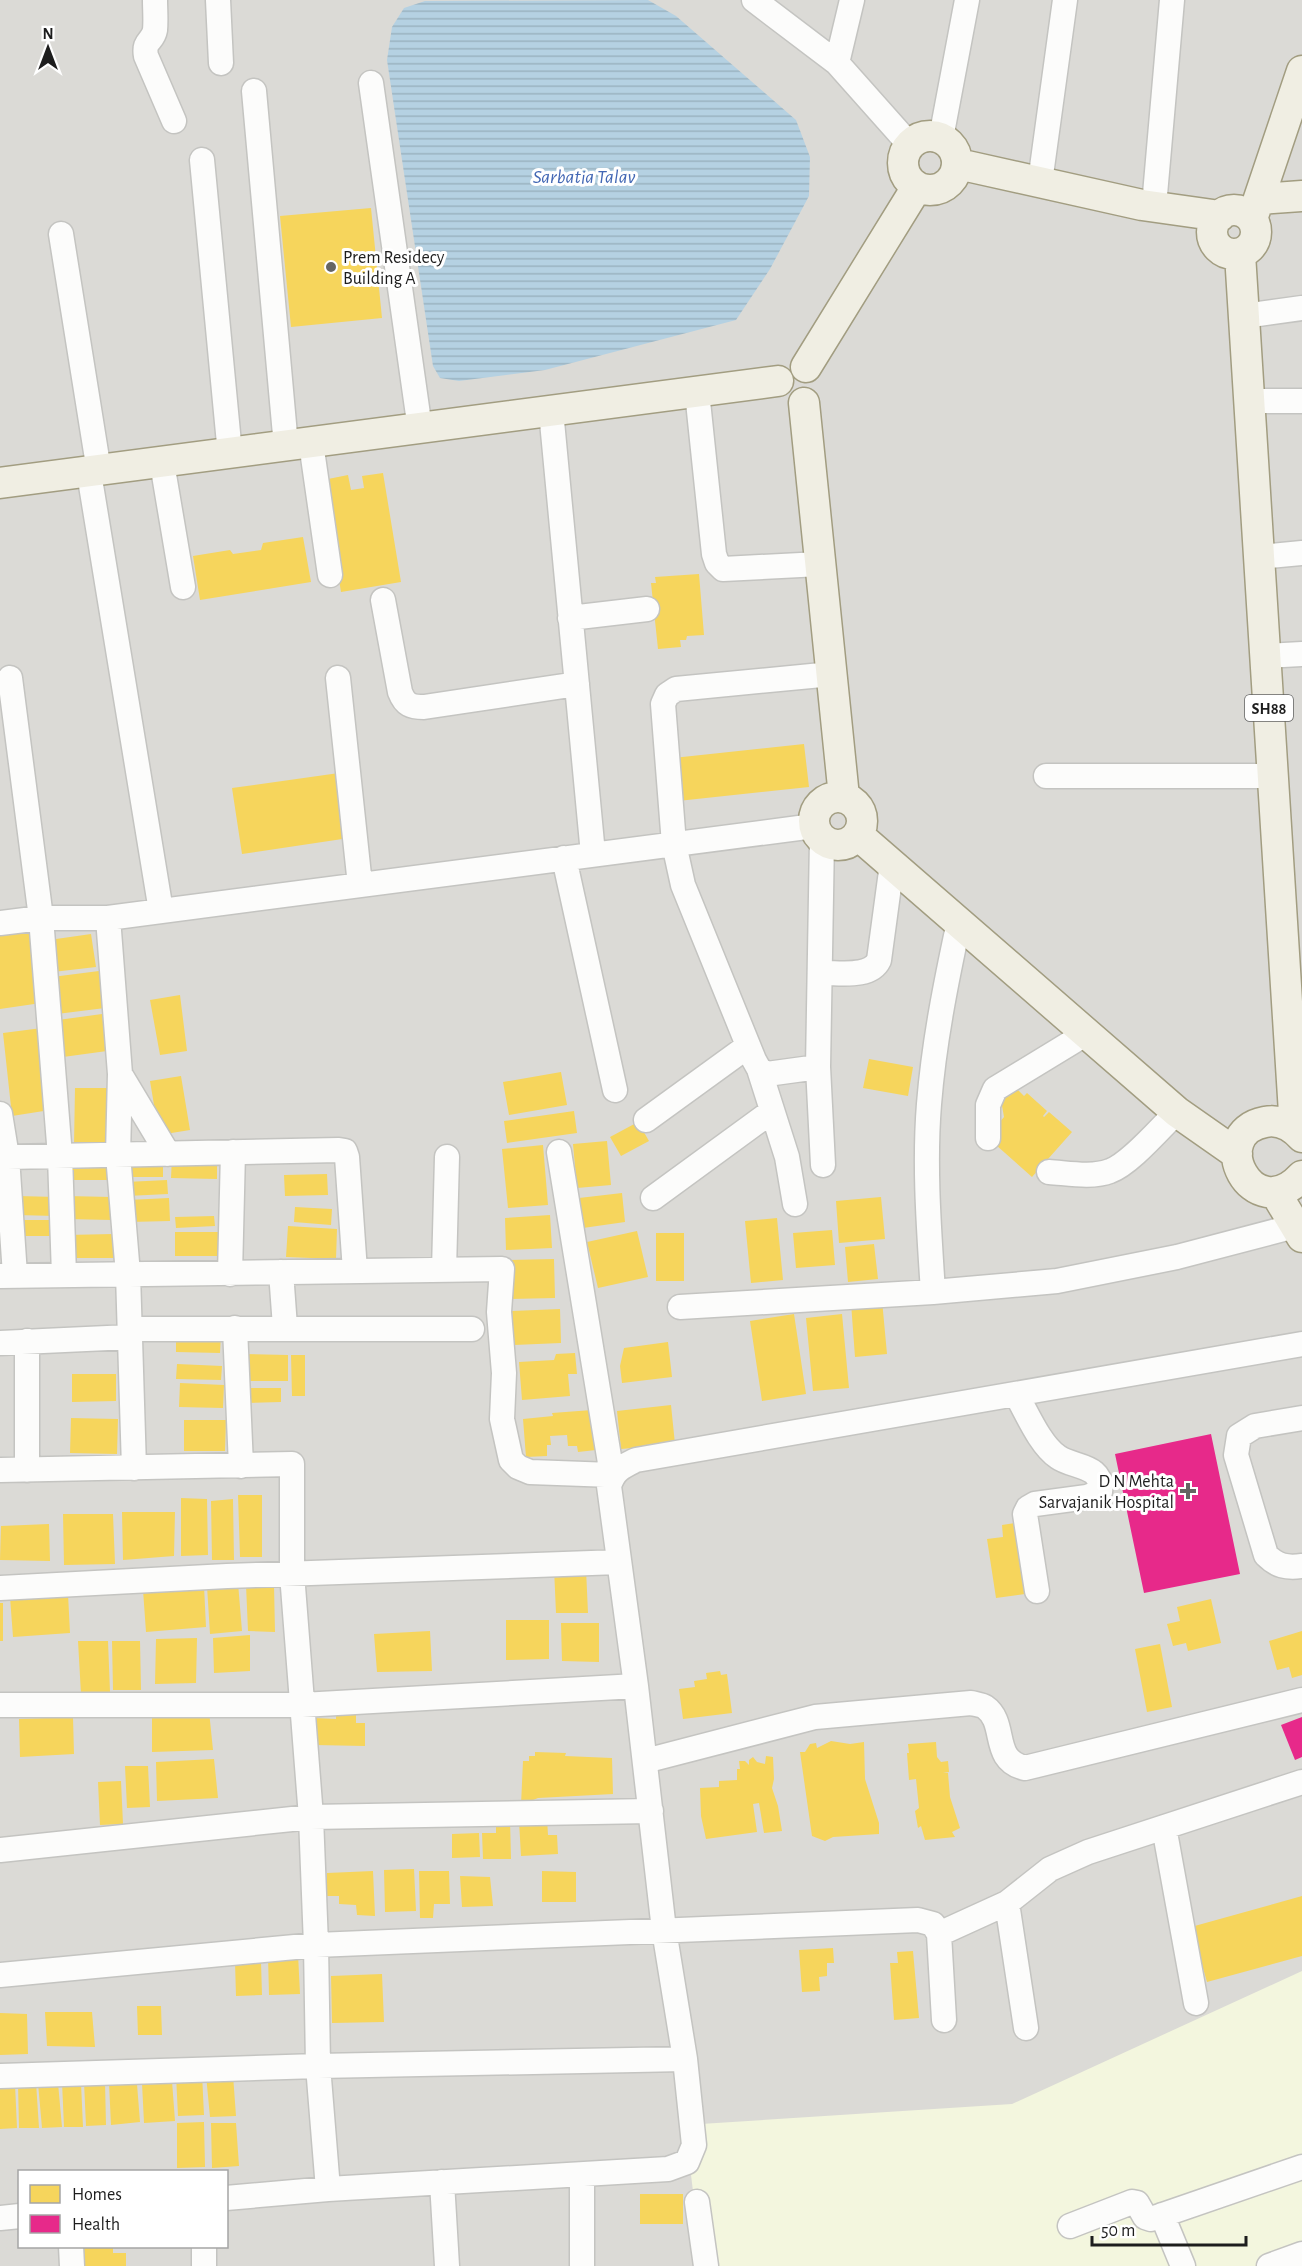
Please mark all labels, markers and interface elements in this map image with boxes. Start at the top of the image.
north arrow [18,18,78,78]
text: N [42,26,54,42]
water label: Sarbatia Talav [533,167,635,187]
place label: Prem Residecy Building A [343,249,445,288]
marker: Prem Residecy Building A [324,260,338,274]
road number: SH88 [1245,695,1293,721]
place label: D N Mehta Sarvajanik Hospital [1039,1473,1174,1512]
marker: D N Mehta Sarvajanik Hospital [1179,1482,1197,1500]
legend [18,2170,228,2248]
text: Homes [72,2186,122,2204]
scale bar [1092,2209,1246,2247]
text: Health [72,2216,120,2234]
text: 50 m [1101,2222,1135,2240]

